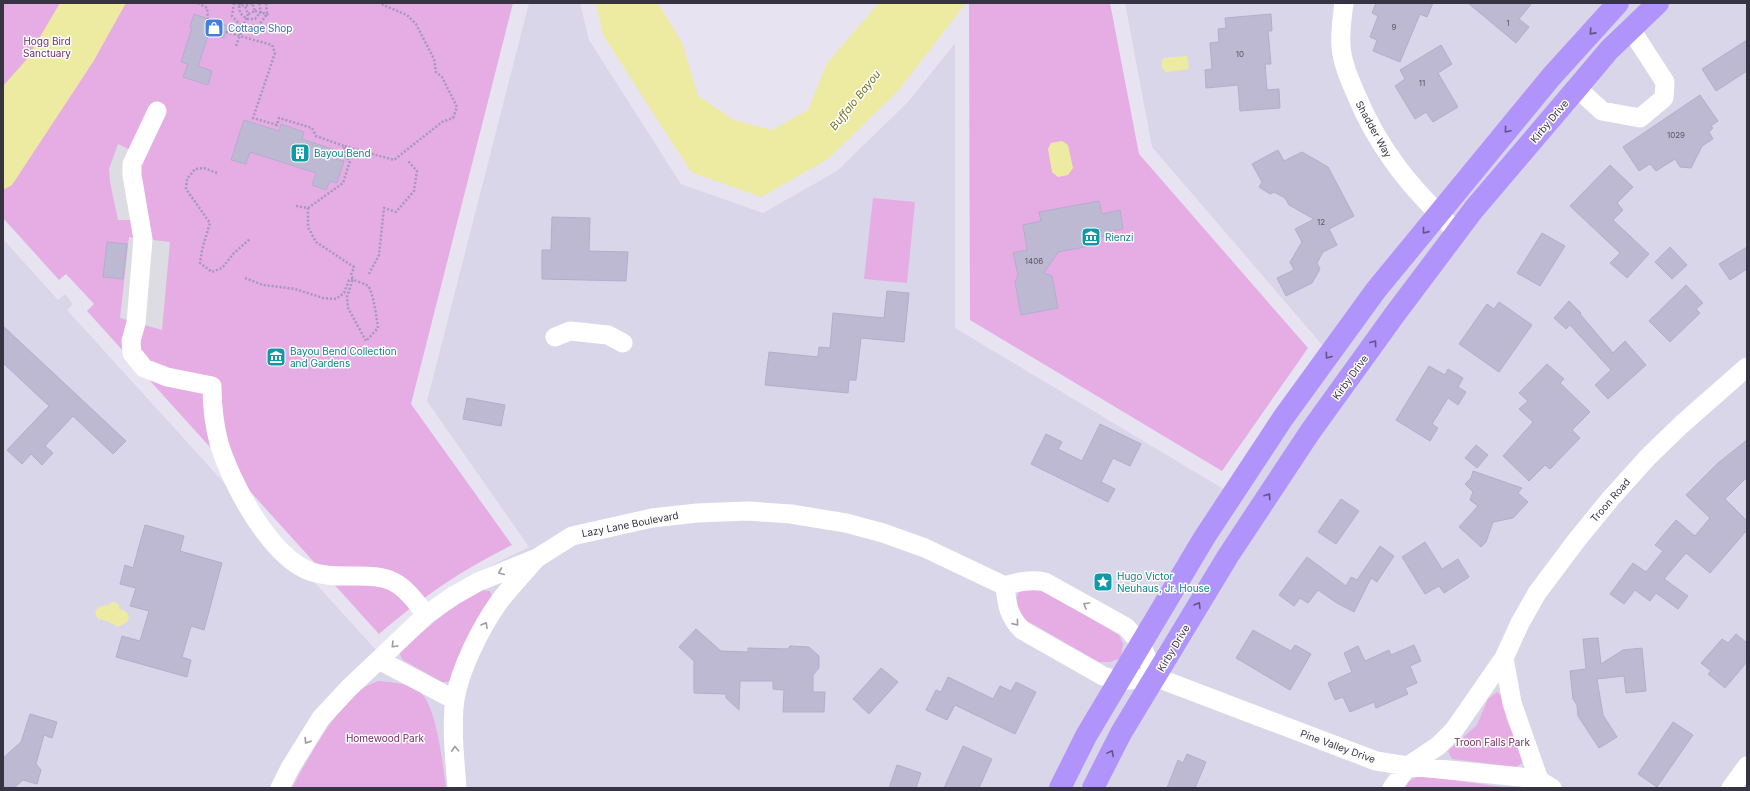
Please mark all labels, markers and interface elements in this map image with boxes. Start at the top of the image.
shop icon: Cottage Shop [203,17,225,39]
house number: 1 [1506,18,1510,28]
place label: Cottage Shop [228,22,293,34]
house number: 9 [1392,22,1397,32]
one-way arrow [1589,27,1596,35]
park label: Hogg Bird Sanctuary [23,35,71,59]
house number: 10 [1236,49,1244,59]
water label: Buffalo Bayou [827,67,884,133]
house number: 11 [1419,78,1425,88]
street label: Kirby Drive [1528,97,1571,145]
street label: Shadder Way [1353,99,1395,160]
one-way arrow [1505,126,1512,133]
house number: 1029 [1667,130,1685,140]
building icon: Bayou Bend [289,142,311,164]
place label: Bayou Bend [314,147,371,159]
house number: 12 [1317,217,1325,227]
museum icon: Rienzi [1080,226,1102,248]
one-way arrow [1422,226,1429,233]
place label: Rienzi [1105,231,1134,243]
house number: 1406 [1025,256,1043,266]
one-way arrow [1369,340,1377,347]
place label: Bayou Bend Collection and Gardens [290,345,397,369]
museum icon: Bayou Bend Collection and Gardens [265,346,287,368]
one-way arrow [1325,352,1333,359]
street label: Kirby Drive [1330,352,1370,402]
street label: Troon Road [1588,476,1632,524]
one-way arrow [1263,493,1271,500]
street label: Lazy Lane Boulevard [581,509,679,539]
one-way arrow [497,567,505,575]
place label: Hugo Victor Neuhaus, Jr. House [1117,570,1210,594]
place icon: Hugo Victor Neuhaus, Jr. House [1092,571,1114,593]
one-way arrow [1082,602,1090,609]
one-way arrow [1194,602,1201,609]
one-way arrow [1011,618,1018,625]
one-way arrow [481,622,488,629]
street label: Kirby Drive [1154,622,1192,674]
one-way arrow [391,640,399,648]
street label: Pine Valley Drive [1299,727,1377,765]
park label: Homewood Park [346,732,425,744]
park label: Troon Falls Park [1454,736,1530,748]
one-way arrow [304,737,312,744]
one-way arrow [450,746,459,752]
one-way arrow [1106,750,1113,758]

